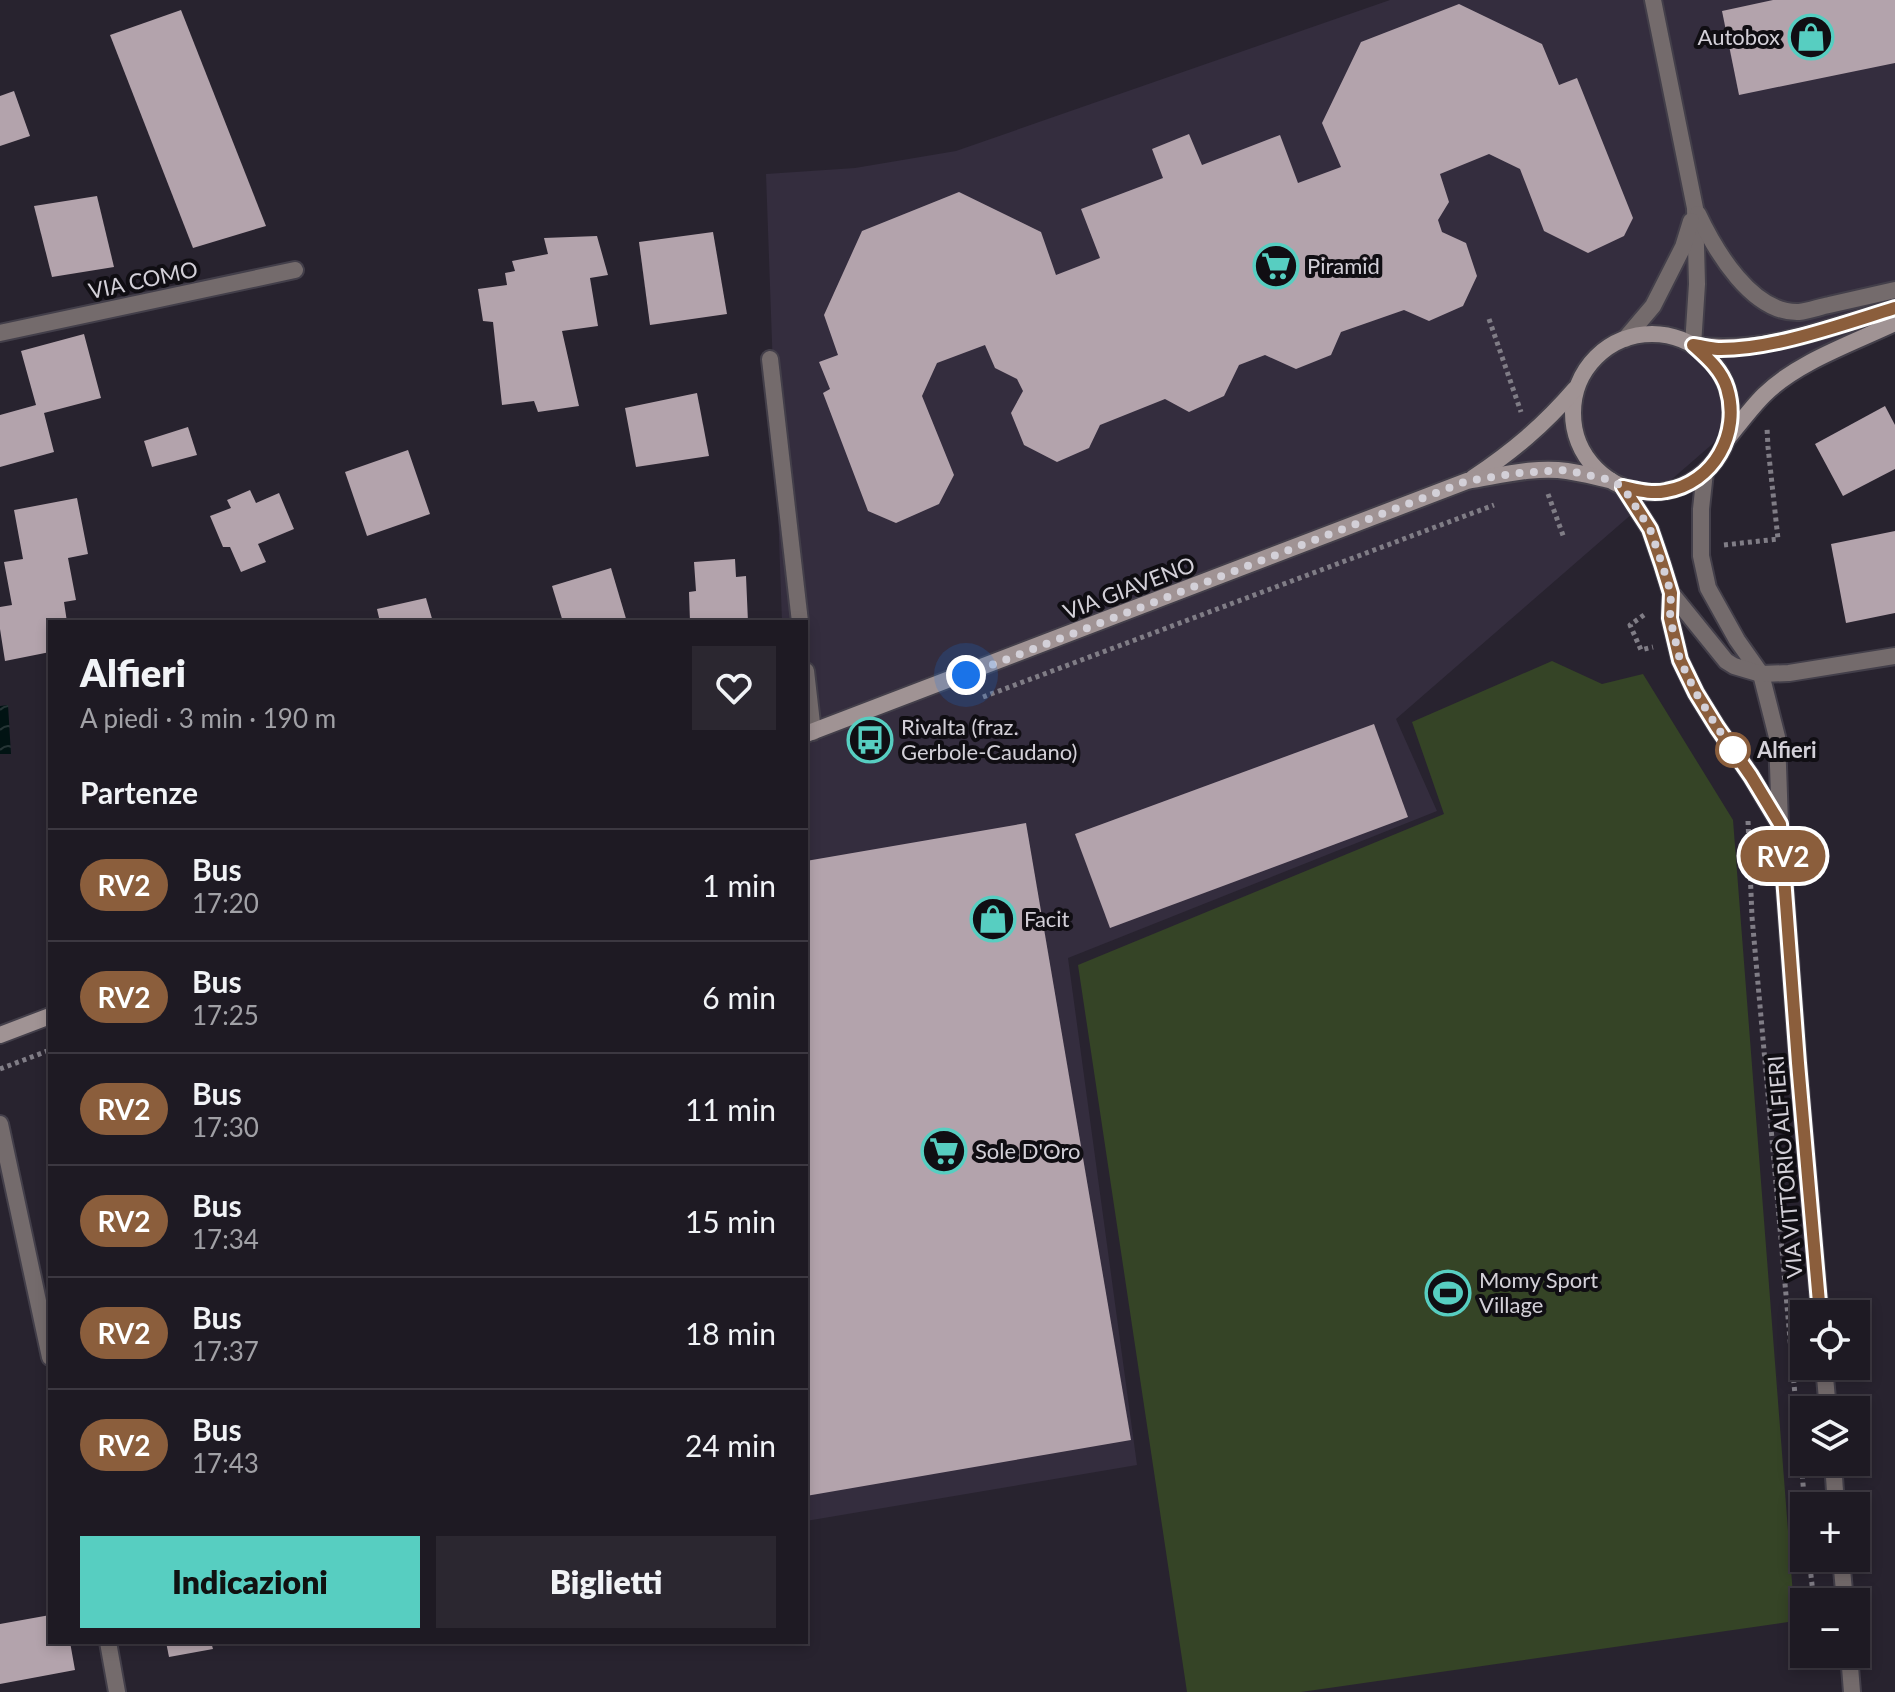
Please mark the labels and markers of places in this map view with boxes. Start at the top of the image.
shop icon: Autobox [1787,13,1835,61]
place label: Autobox [1698,23,1780,50]
supermarket icon: Piramid [1252,242,1300,290]
place label: Piramid [1307,252,1380,279]
place label: Rivalta (fraz. Gerbole-Caudano) [901,713,1077,765]
bus stop icon: Rivalta (fraz. Gerbole-Caudano) [846,716,894,764]
marker: Alfieri [1716,733,1750,767]
place label: Alfieri [1756,736,1816,763]
shop icon: Facit [969,895,1017,943]
place label: Facit [1024,905,1070,932]
supermarket icon: Sole D'Oro [920,1127,968,1175]
place label: Sole D'Oro [975,1137,1080,1164]
place label: Momy Sport Village [1479,1266,1598,1318]
sports icon: Momy Sport Village [1424,1269,1472,1317]

